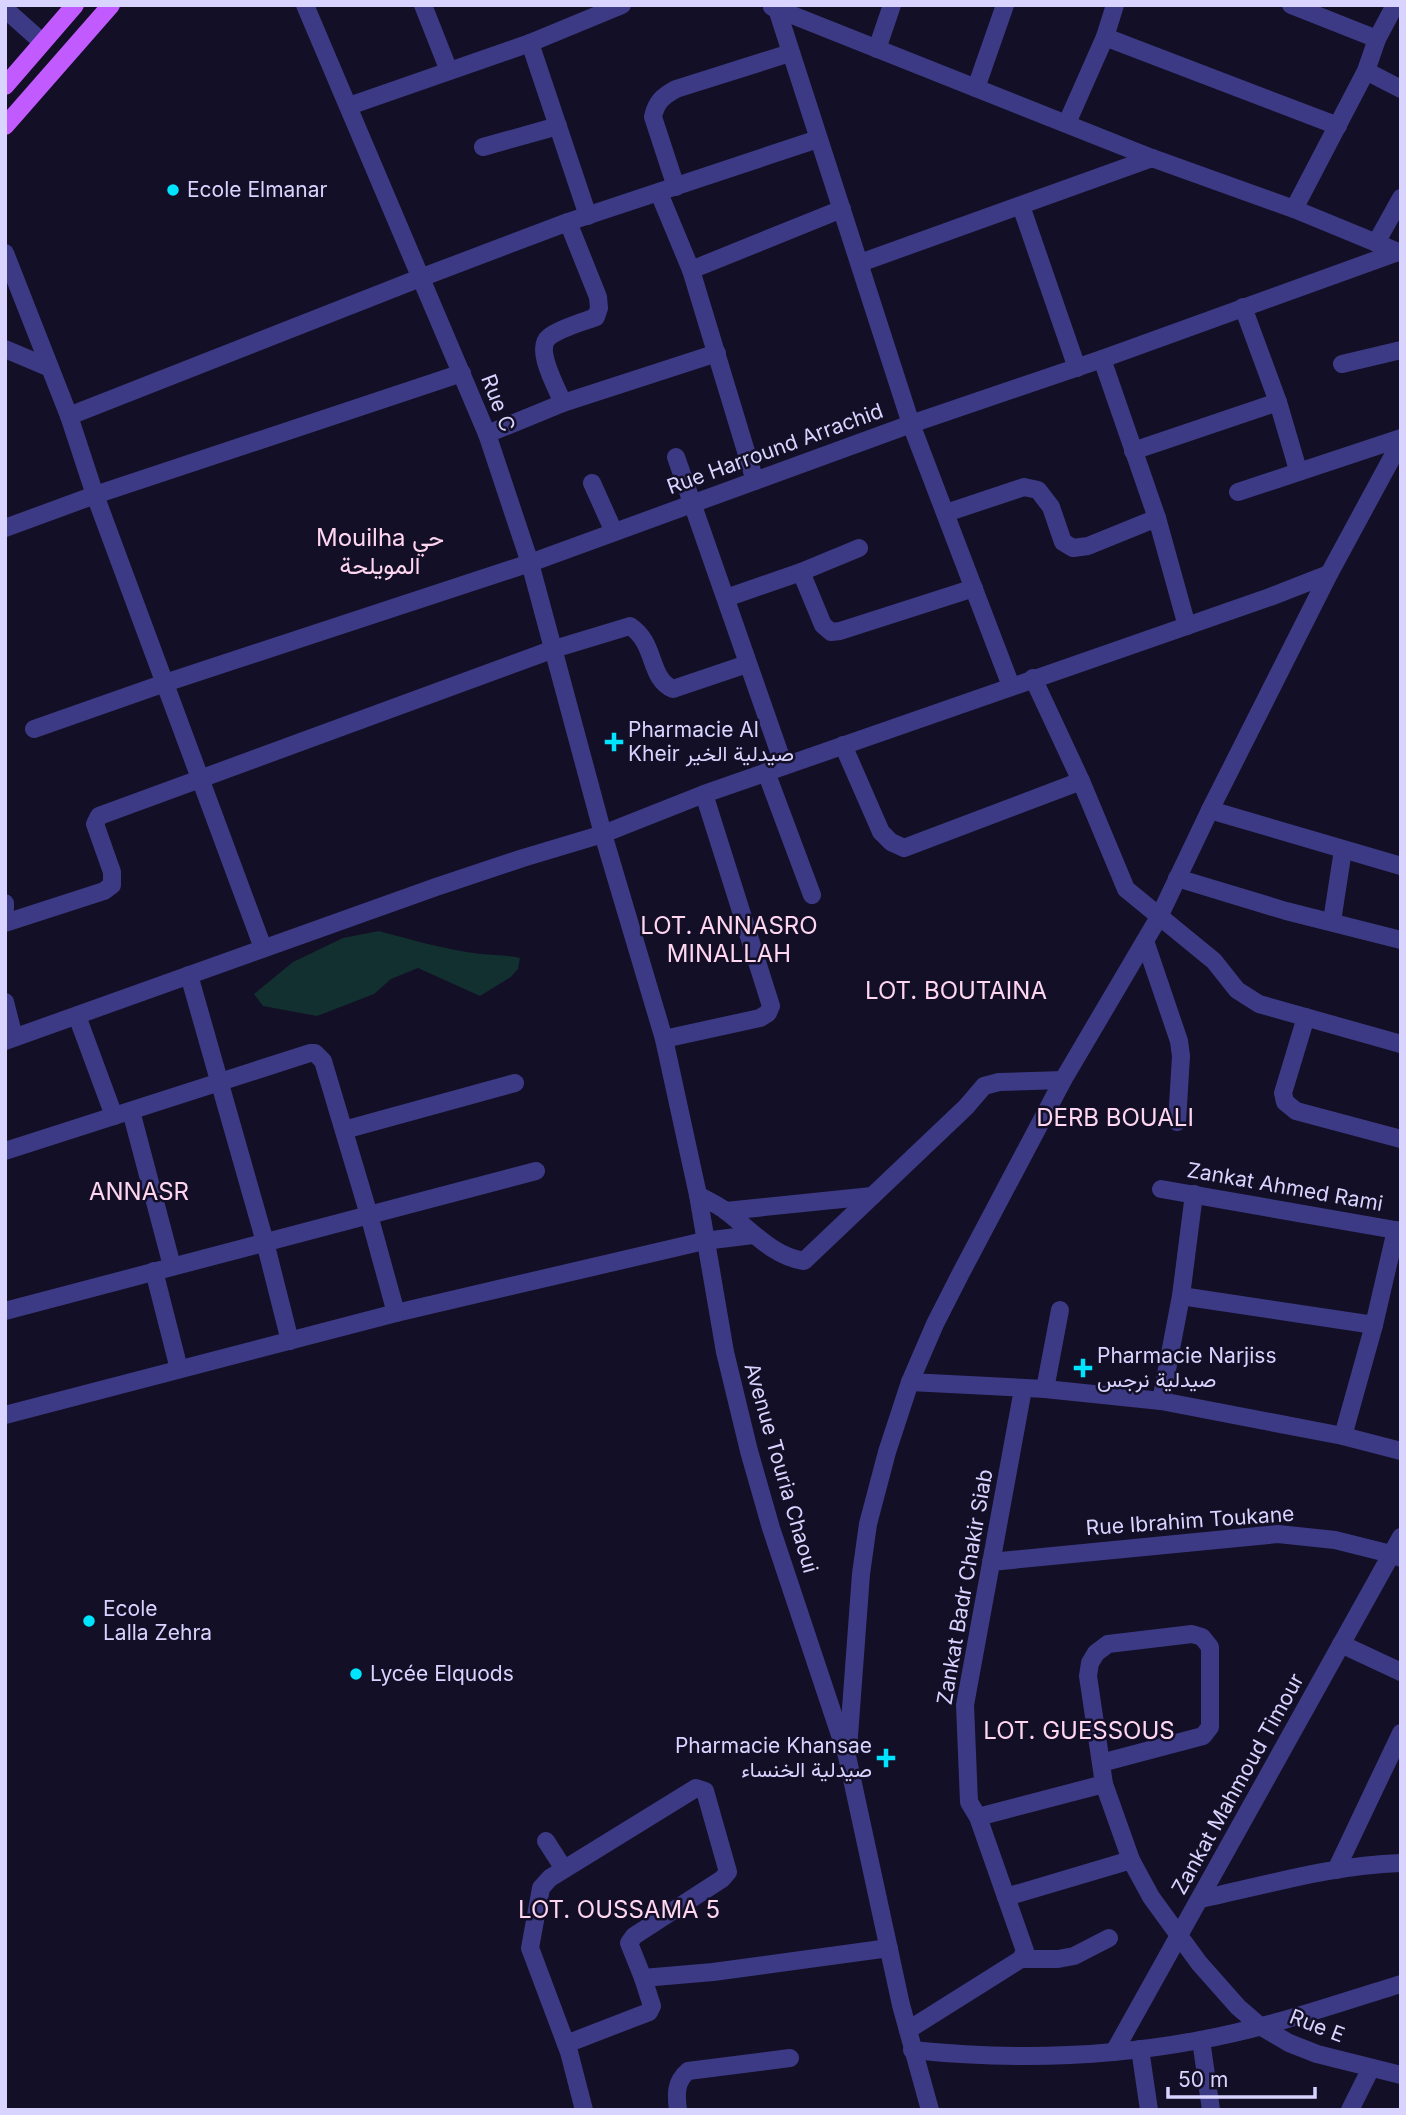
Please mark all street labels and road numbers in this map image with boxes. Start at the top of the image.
street label: Rue C [476,371,521,435]
street label: Rue Harround Arrachid [663,398,886,499]
street label: Zankat Ahmed Rami [1185,1157,1385,1216]
street label: Avenue Touria Chaoui [740,1360,823,1576]
street label: Zankat Badr Chakir Siab [931,1467,998,1707]
street label: Rue Ibrahim Toukane [1085,1501,1295,1540]
street label: Zankat Mahmoud Timour [1166,1669,1309,1899]
street label: Rue E [1286,2004,1348,2047]

